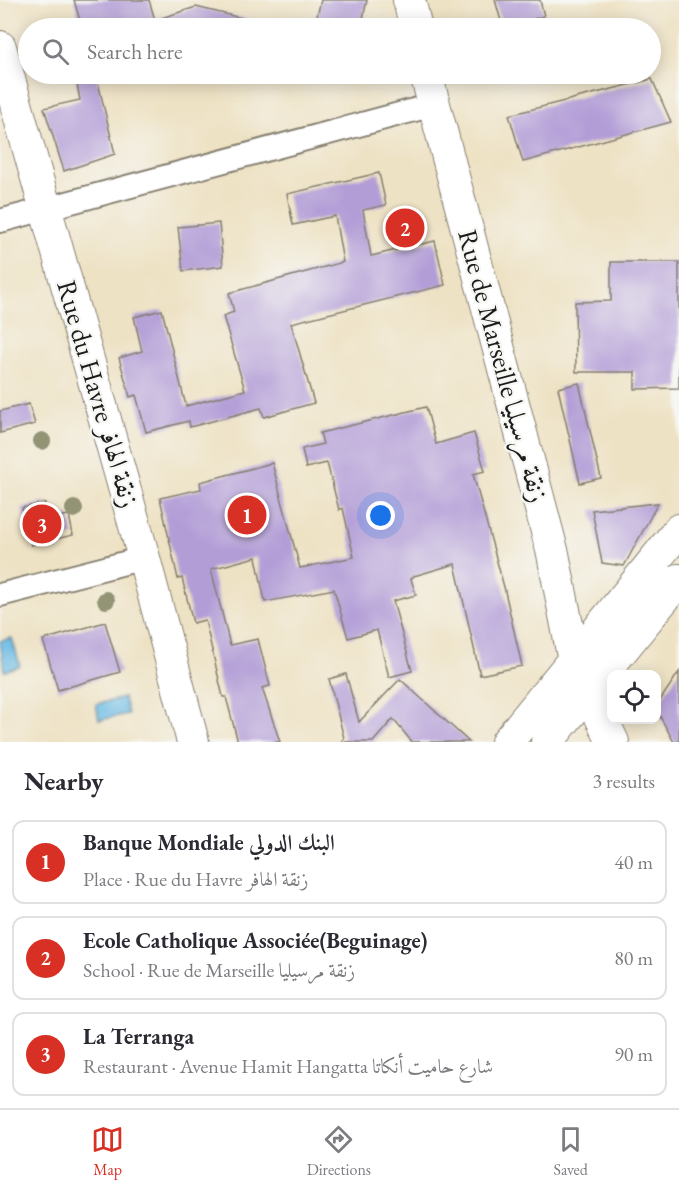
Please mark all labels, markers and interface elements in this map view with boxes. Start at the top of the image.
search box [18,18,661,84]
icon: search [39,35,72,68]
text: Search here [87,37,182,66]
pin: 2 [386,206,424,250]
street label: Rue de Marseille زنقة مرسيليا [448,226,557,507]
street label: Rue du Havre زنقة الهافر [49,276,148,512]
pin: 1 [228,492,266,538]
your location [366,501,395,530]
pin: 3 [22,502,62,546]
map controls [607,670,661,724]
button: locate [607,670,661,724]
text: Nearby [24,764,104,798]
text: 3 results [592,768,655,794]
text: Banque Mondiale البنك الدولي [83,828,335,857]
text: 1 [40,849,51,875]
text: 40 m [614,849,653,875]
text: Place · Rue du Havre زنقة الهافر [83,866,309,892]
text: Ecole Catholique Associée(Beguinage) [83,926,427,955]
text: 2 [40,945,51,971]
text: 80 m [614,945,653,971]
text: School · Rue de Marseille زنقة مرسيليا [83,957,355,983]
text: La Terranga [83,1022,194,1051]
text: 3 [40,1041,51,1067]
text: 90 m [614,1041,653,1067]
text: Restaurant · Avenue Hamit Hangatta شارع حاميت أنكاتا [83,1053,493,1079]
tab: Map [91,1123,124,1180]
tab: Directions [307,1123,371,1180]
tab: Saved [553,1123,588,1180]

